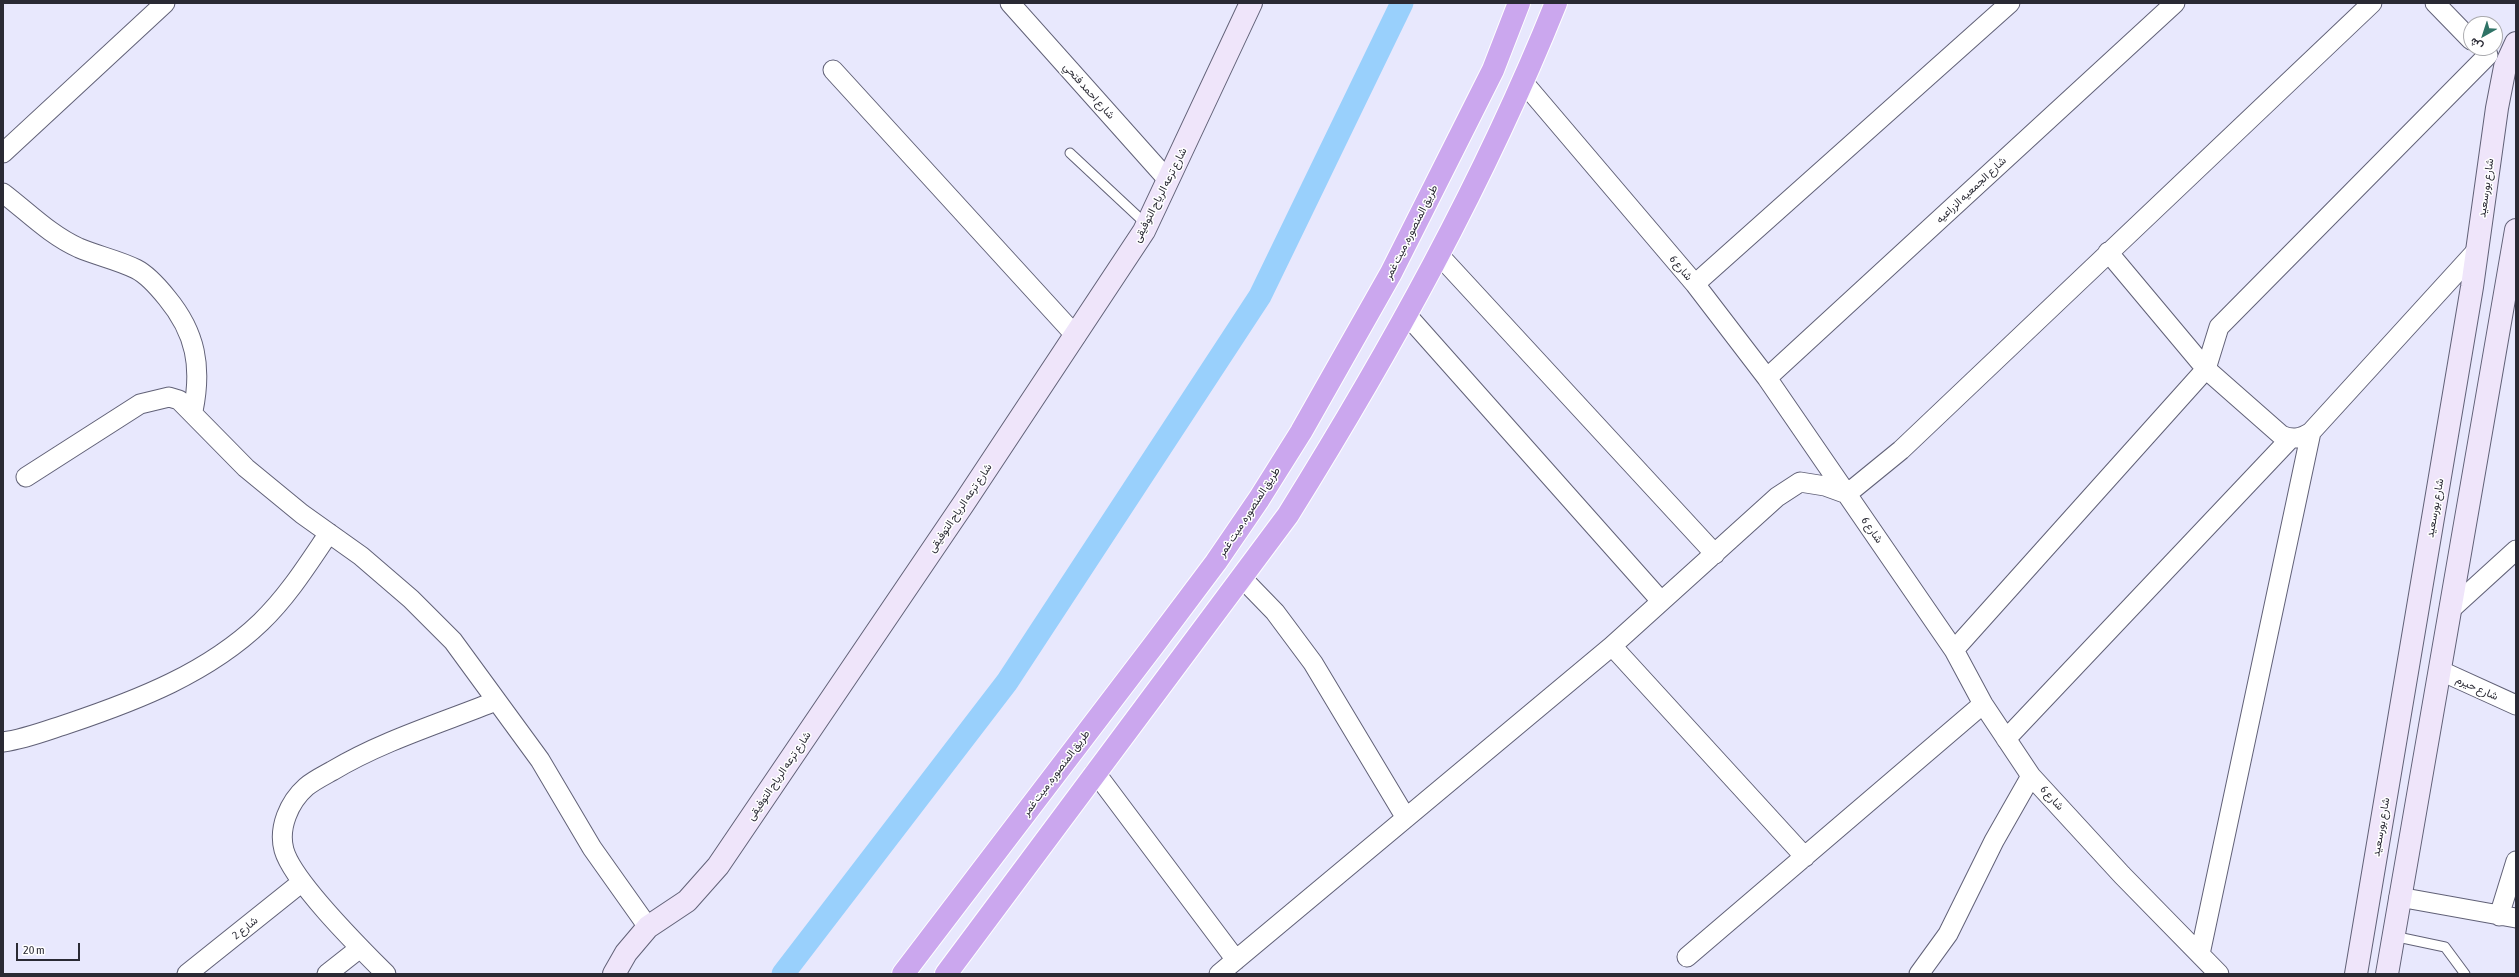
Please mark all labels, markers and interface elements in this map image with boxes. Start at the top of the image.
north arrow [2463,16,2503,56]
text: ش [2467,36,2485,53]
street label: شارع احمد فتحي [1060,60,1118,122]
street label: شارع ترعه الرياح التوفيقى [1130,145,1190,245]
street label: شارع الجمعيه الزراعيه [1933,154,2009,226]
street label: شارع بورسعيد [2475,158,2497,218]
street label: طريق المنصوره, ميت غمر [1381,183,1441,281]
street label: شارع 6 [1667,253,1695,283]
street label: شارع ترعه الرياح التوفيقى [925,461,995,555]
street label: طريق المنصوره, ميت غمر [1215,465,1283,559]
street label: شارع بورسعيد [2423,478,2447,538]
street label: شارع 6 [1858,514,1886,546]
street label: شارع حيرم [2454,673,2500,703]
street label: طريق المنصوره, ميت غمر [1019,727,1093,819]
street label: شارع ترعه الرياح التوفيقى [744,729,814,823]
street label: شارع 6 [2037,783,2067,813]
street label: شارع بورسعيد [2369,797,2393,857]
street label: شارع 2 [230,914,260,942]
scale bar [18,935,82,961]
text: 20 m [23,943,45,957]

